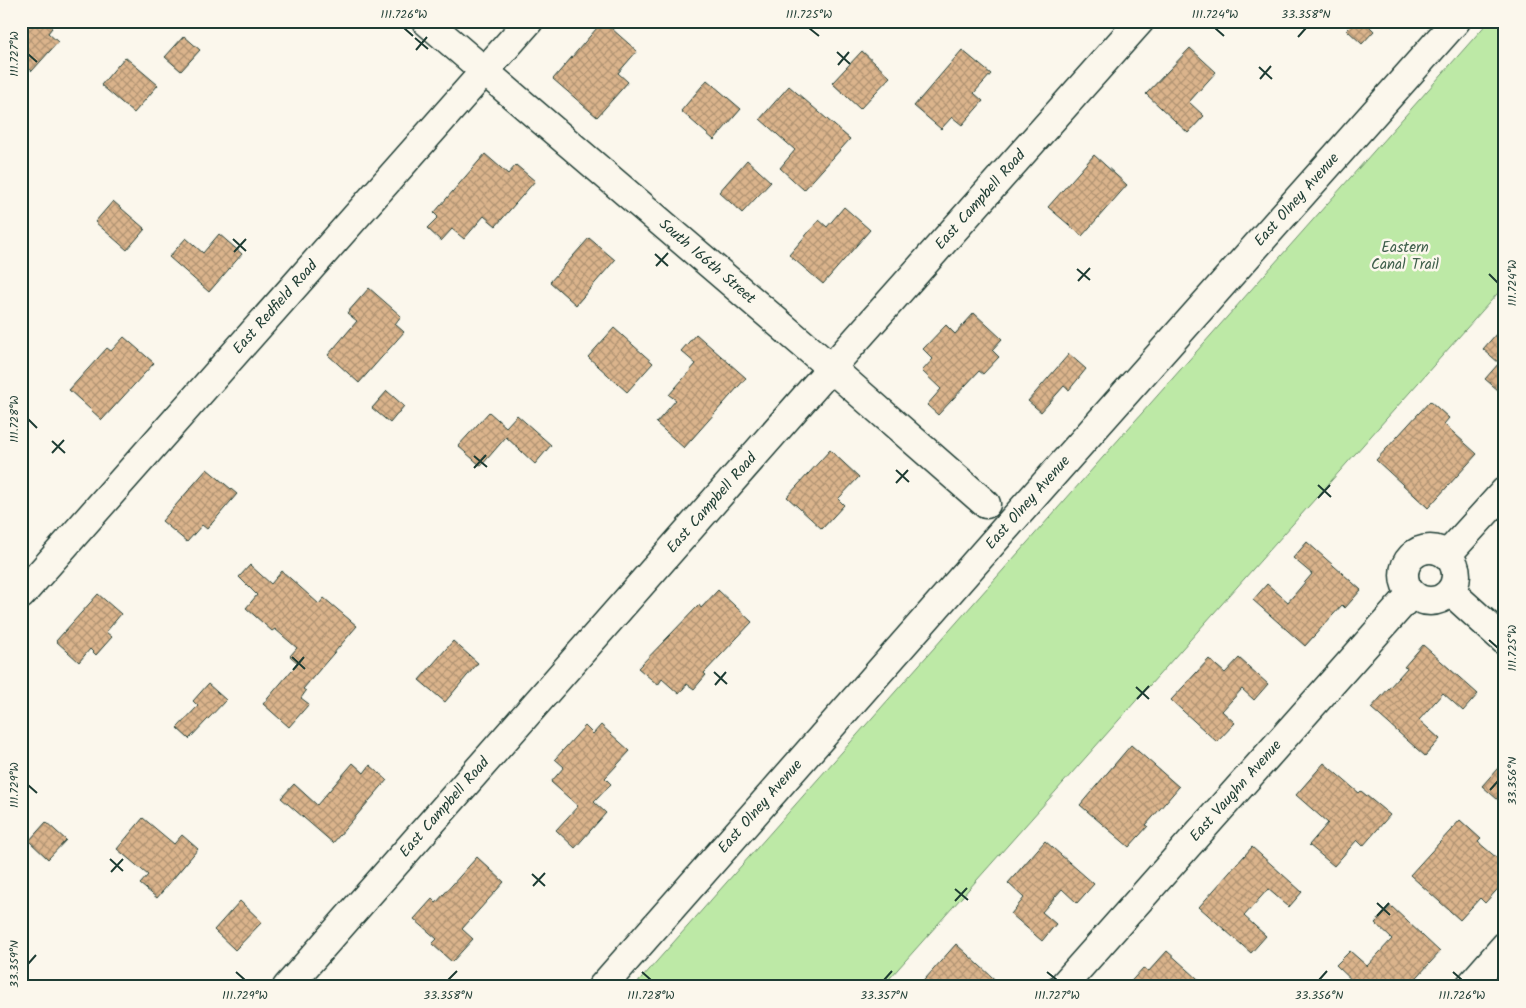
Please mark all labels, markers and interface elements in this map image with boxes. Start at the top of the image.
text: 111.726°W [381,5,427,24]
text: 111.725°W [786,5,832,24]
text: 111.724°W [1192,5,1238,24]
text: 33.358°N [1281,5,1331,24]
text: 111.727°W [5,31,24,77]
street label: East Campbell Road [929,144,1032,256]
street label: East Olney Avenue [1249,147,1346,252]
street label: South 166th Street [653,213,761,310]
park label: Eastern Canal Trail [1371,236,1439,277]
street label: East Redfield Road [227,255,324,360]
text: 111.724°W [1503,260,1522,306]
text: 111.728°W [5,395,24,443]
street label: East Campbell Road [661,447,764,559]
street label: East Olney Avenue [980,450,1077,555]
text: 111.725°W [1503,625,1522,671]
street label: East Vaughn Avenue [1184,734,1288,848]
street label: East Campbell Road [394,751,496,863]
street label: East Olney Avenue [712,754,809,859]
text: 33.356°N [1503,757,1522,805]
text: 111.729°W [5,762,24,808]
text: 33.359°N [5,940,24,988]
text: 111.729°W [222,986,268,1005]
text: 33.358°N [423,986,473,1005]
text: 111.728°W [627,986,675,1005]
text: 33.357°N [860,986,908,1005]
text: 111.727°W [1034,986,1080,1005]
text: 33.356°N [1295,986,1343,1005]
text: 111.726°W [1439,986,1485,1005]

